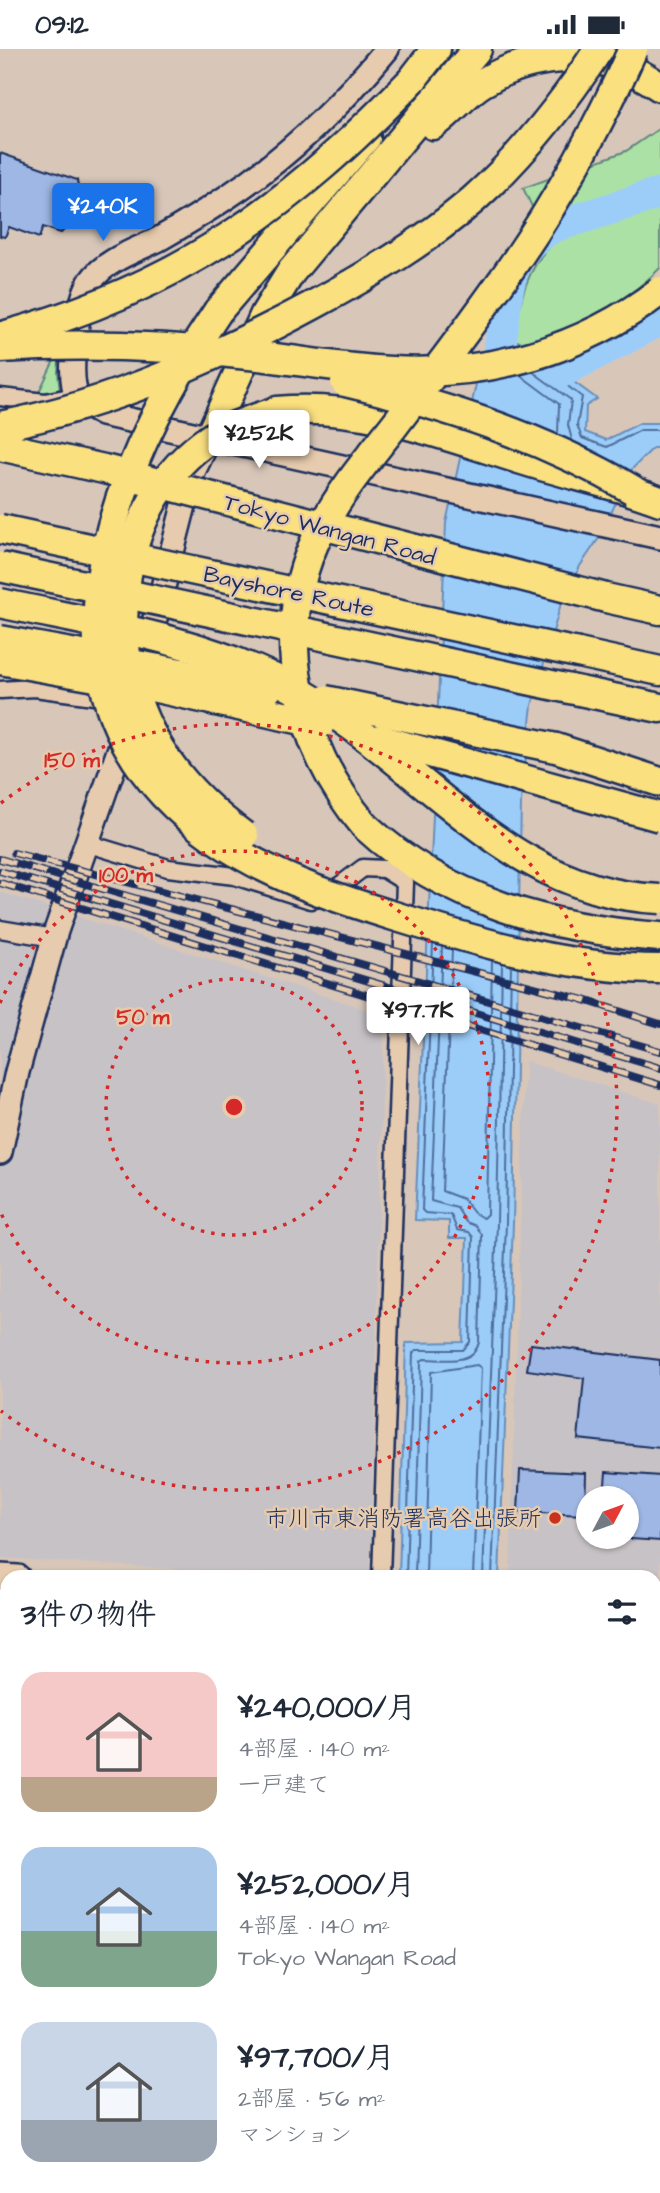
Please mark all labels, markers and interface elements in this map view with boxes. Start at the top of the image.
text: 09:12 [35,7,89,43]
pin: ¥240K [54,183,152,243]
text: ¥240K [68,190,138,222]
pin: ¥252K [210,411,308,470]
text: ¥252K [225,417,293,449]
street label: Tokyo Wangan Road [220,486,439,575]
street label: Bayshore Route [200,558,377,627]
text: 150 m [44,746,100,775]
text: 100 m [99,861,154,890]
pin: ¥97.7K [361,988,475,1047]
text: ¥97.7K [383,994,453,1026]
text: 50 m [117,1003,170,1032]
centre of rings [222,1095,246,1119]
north arrow [576,1486,639,1549]
map controls [576,1486,639,1549]
place label: 市川市東消防署高谷出張所 [265,1503,541,1535]
marker: 市川市東消防署高谷出張所 [547,1510,563,1526]
icon: filters [603,1593,641,1631]
text: 3件の物件 [21,1594,156,1636]
text: ¥240,000/月 [238,1687,416,1729]
icon: home [77,1700,161,1784]
text: 4部屋 · 140 m² [238,1733,390,1765]
text: 一戸建て [238,1769,330,1801]
text: ¥252,000/月 [238,1864,415,1906]
icon: home [77,1875,161,1959]
text: 4部屋 · 140 m² [238,1910,390,1942]
text: Tokyo Wangan Road [238,1942,456,1974]
text: ¥97,700/月 [238,2037,395,2079]
icon: home [77,2050,161,2134]
text: 2部屋 · 56 m² [238,2083,385,2115]
text: マンション [238,2119,352,2151]

